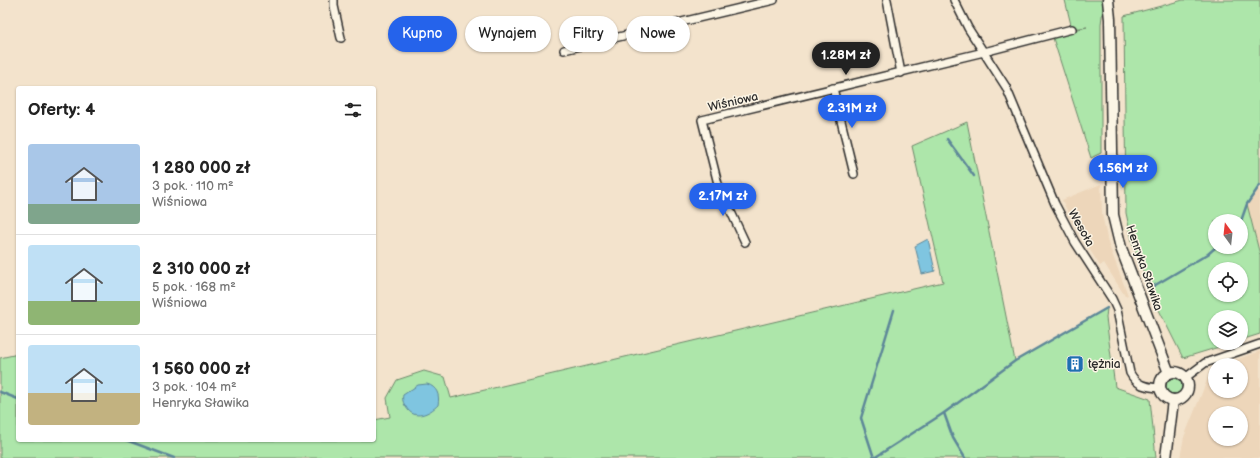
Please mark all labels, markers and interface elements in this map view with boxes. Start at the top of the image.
chip: Kupno [388,16,457,52]
chip: Wynajem [465,16,551,52]
chip: Filtry [559,16,618,52]
chip: Nowe [626,16,690,52]
pin: 1.28M zł [805,42,887,76]
text: 1.28M zł [821,47,871,63]
street label: Wiśniowa [706,89,760,115]
pin: 2.31M zł [811,95,893,129]
icon: filters [342,99,364,121]
text: Oferty: 4 [28,100,95,120]
text: 2.31M zł [827,100,877,116]
pin: 1.56M zł [1082,155,1164,189]
text: 1 280 000 zł [152,158,251,178]
icon: home [60,160,108,208]
text: 1.56M zł [1098,160,1148,176]
text: 3 pok. · 110 m² [152,178,234,194]
pin: 2.17M zł [682,183,764,217]
text: 2.17M zł [698,188,748,204]
text: Wiśniowa [152,194,207,210]
street label: Wesoła [1065,207,1098,250]
north arrow [1208,214,1248,254]
map controls [1208,214,1248,446]
street label: Henryka Sławika [1122,223,1166,313]
text: 2 310 000 zł [152,259,250,279]
icon: home [60,261,108,309]
button: locate [1208,262,1248,302]
text: 5 pok. · 168 m² [152,279,236,295]
text: Wiśniowa [152,295,207,311]
button: layers [1208,310,1248,350]
building icon: tężnia [1065,354,1085,374]
place label: tężnia [1088,357,1121,372]
button: + [1208,358,1248,398]
text: 1 560 000 zł [152,359,250,379]
icon: home [60,361,108,409]
text: 3 pok. · 104 m² [152,379,237,395]
text: Henryka Sławika [152,395,249,411]
button: − [1208,406,1248,446]

